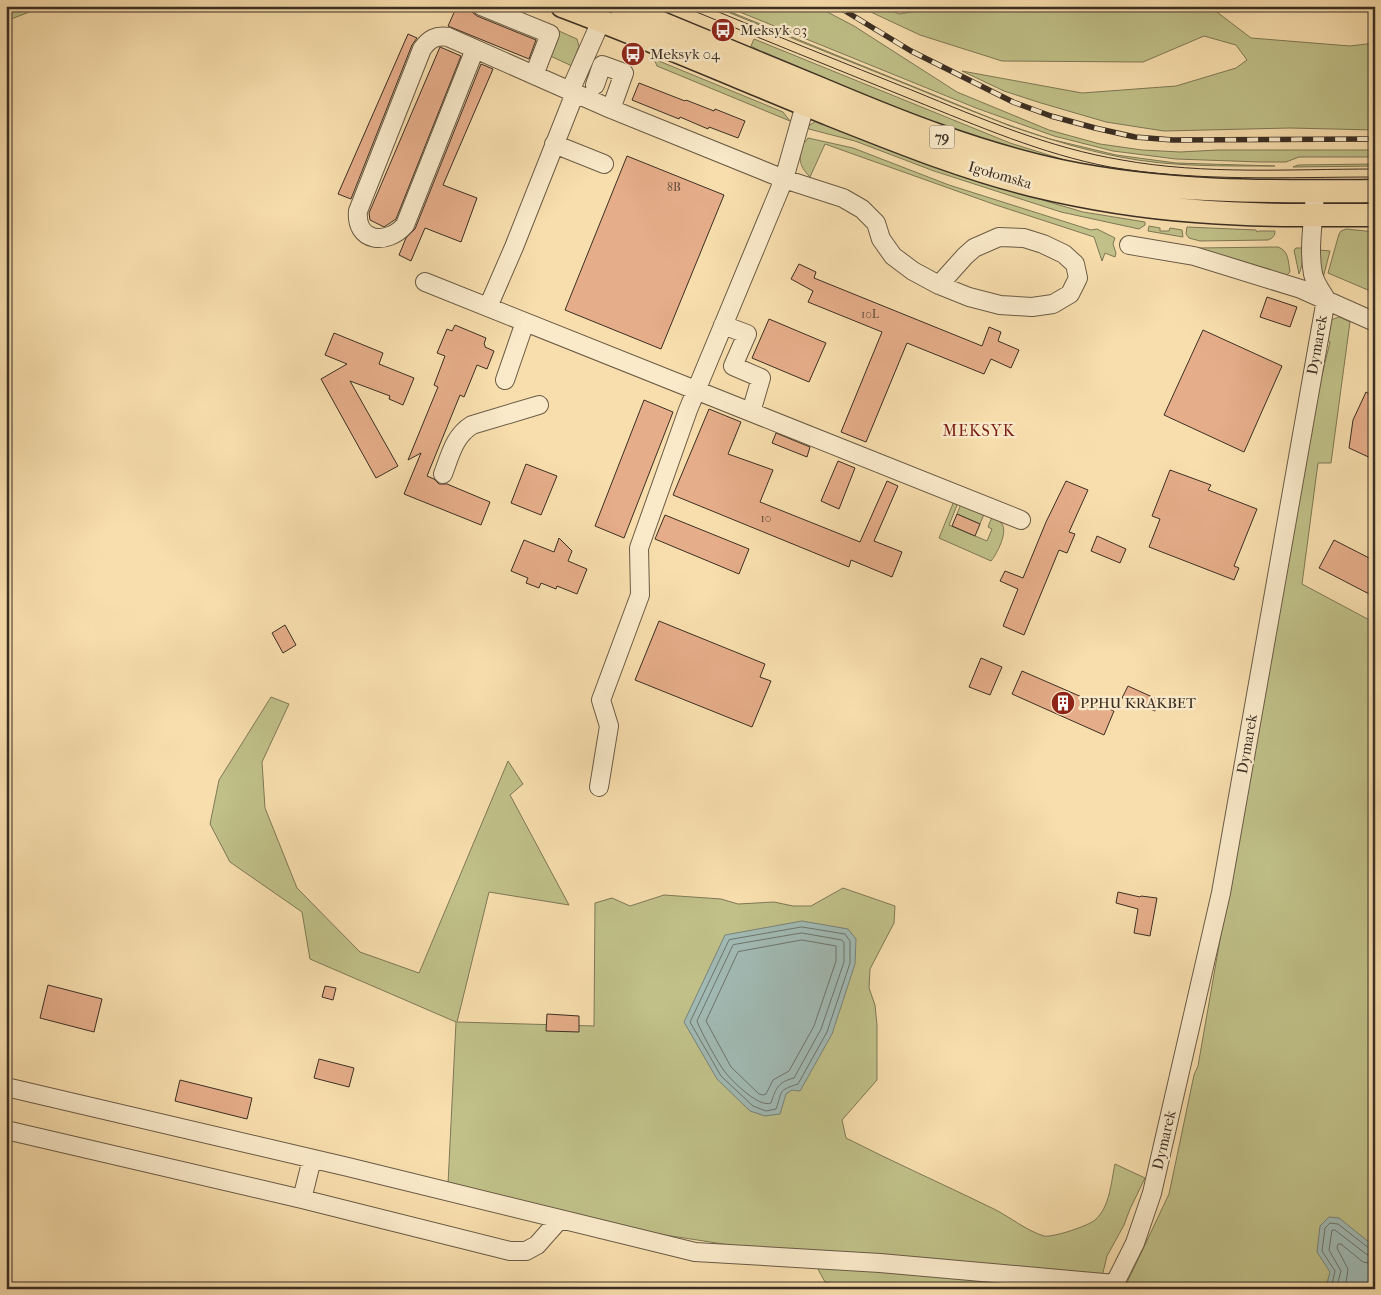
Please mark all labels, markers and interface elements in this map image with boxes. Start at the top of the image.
bus stop icon: Meksyk 03 [710,17,736,43]
place label: Meksyk 03 [740,21,807,39]
bus stop icon: Meksyk 04 [620,41,646,67]
place label: Meksyk 04 [650,45,721,63]
road number: 79 [930,125,954,148]
street label: Igołomska [966,157,1035,193]
house number: 8B [667,180,681,194]
house number: 10L [861,307,880,321]
street label: Dymarek [1303,314,1331,376]
district label: MEKSYK [943,421,1016,440]
house number: 10 [761,511,771,525]
building icon: PPHU KRAKBET [1050,690,1076,716]
place label: PPHU KRAKBET [1080,694,1197,712]
street label: Dymarek [1233,713,1261,775]
street label: Dymarek [1148,1108,1180,1171]

